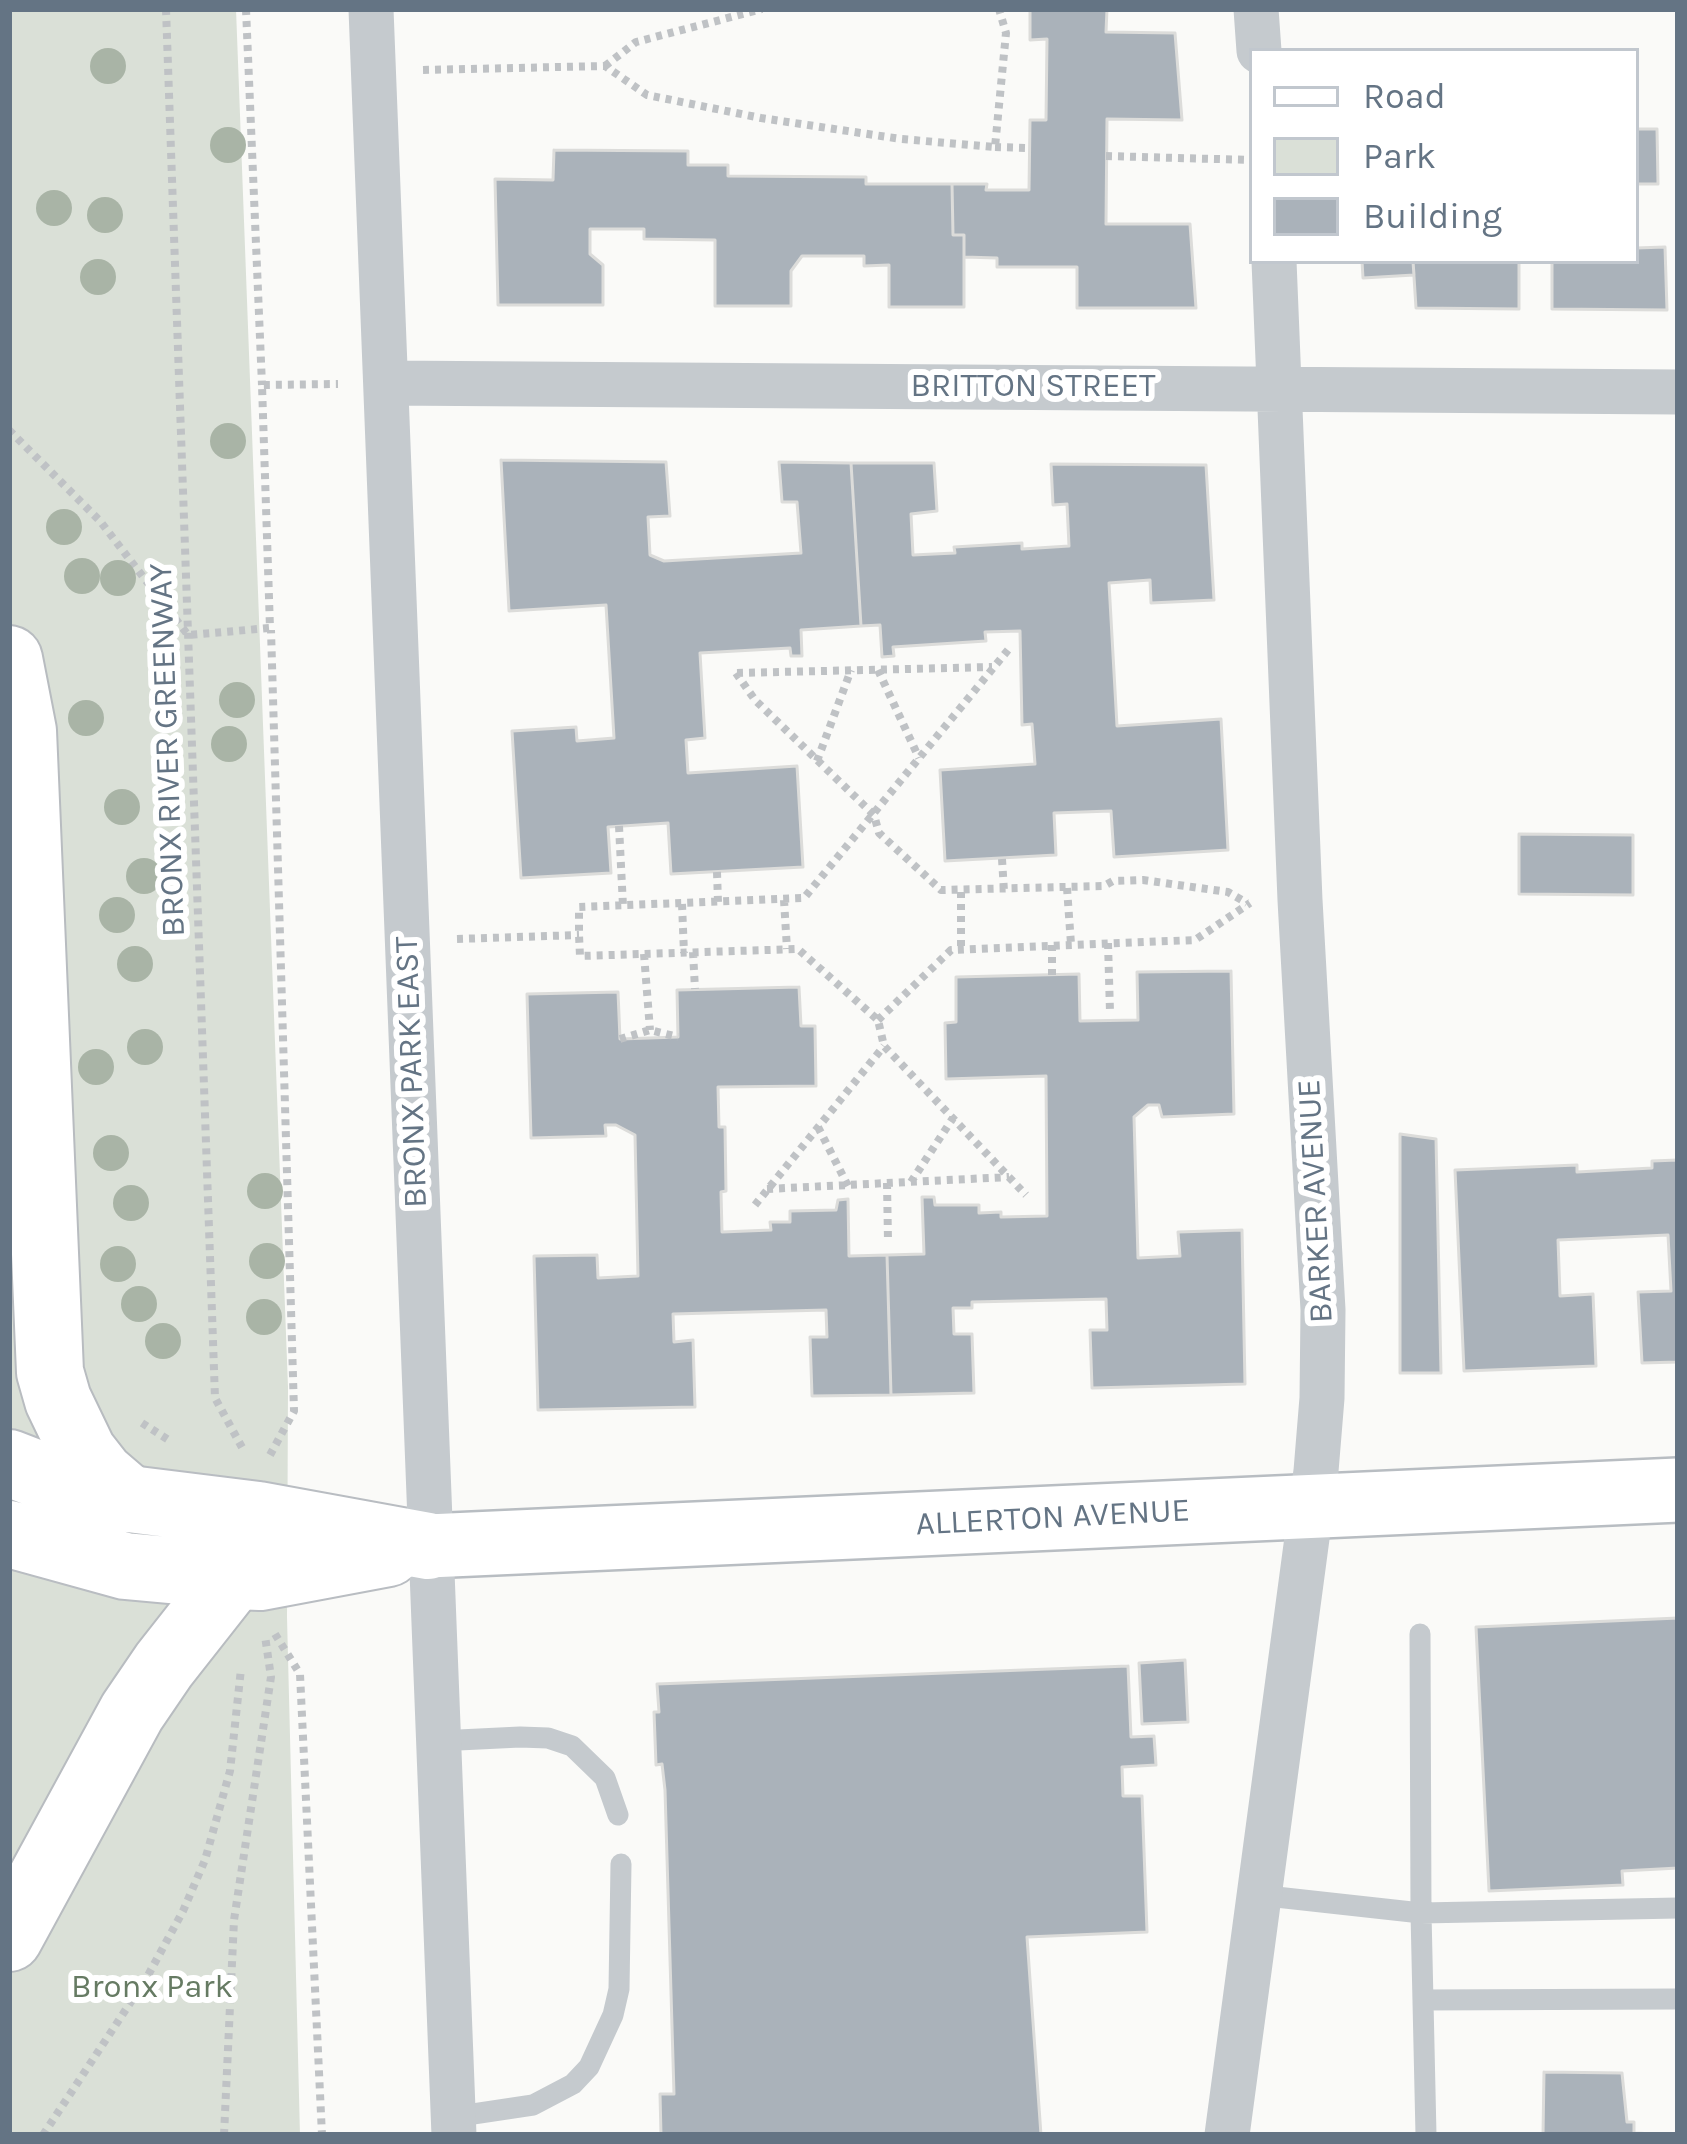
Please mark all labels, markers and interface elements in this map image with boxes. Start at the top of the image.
legend [1249,48,1639,264]
text: Road [1363,75,1446,117]
text: Park [1363,135,1436,177]
text: Building [1363,195,1502,237]
street label: BRITTON STREET [911,367,1155,407]
street label: BRONX RIVER GREENWAY [142,562,194,938]
street label: BRONX PARK EAST [387,936,437,1208]
street label: BARKER AVENUE [1290,1078,1342,1324]
street label: ALLERTON AVENUE [915,1491,1191,1545]
park label: Bronx Park [71,1968,233,2008]

